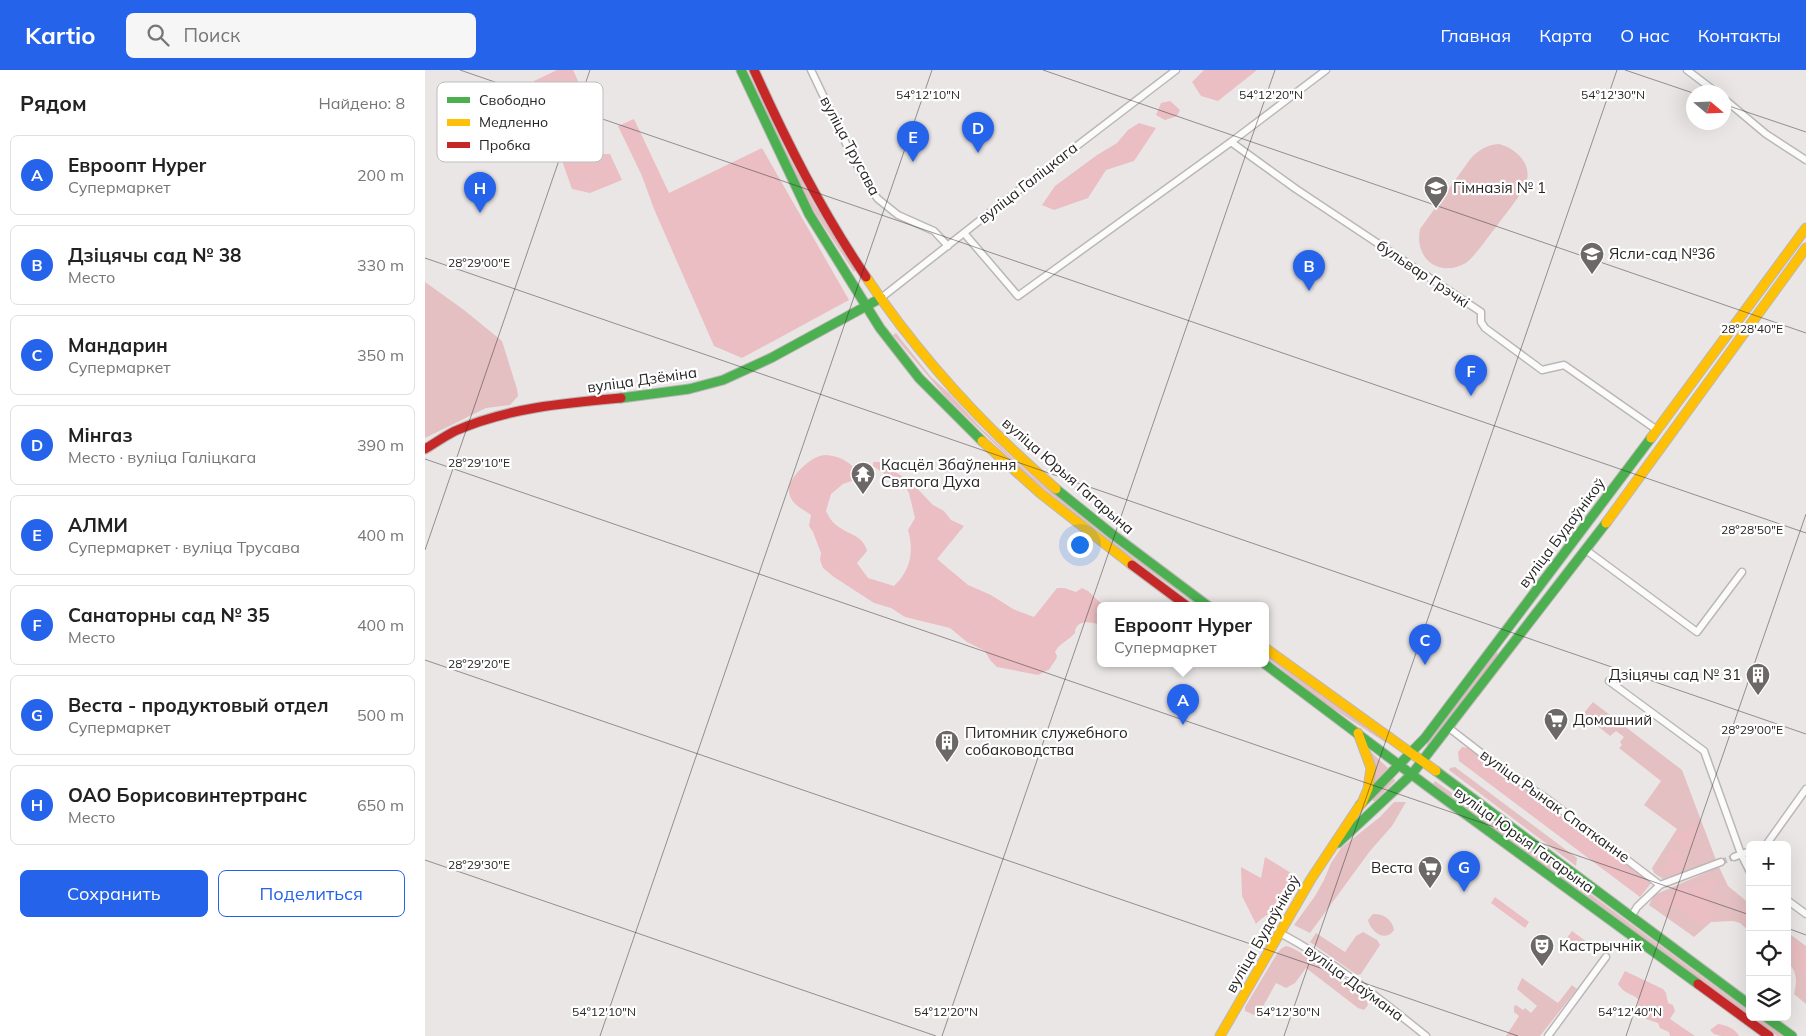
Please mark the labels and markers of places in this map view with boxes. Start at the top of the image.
pin: D [962,112,994,153]
pin: E [897,121,929,162]
pin: H [464,172,496,213]
school or university icon: Гімназія № 1 [1423,175,1449,209]
place label: Гімназія № 1 [1453,178,1546,197]
school or university icon: Ясли-сад №36 [1579,241,1605,275]
place label: Ясли-сад №36 [1609,244,1715,263]
pin: B [1293,250,1325,291]
pin: F [1455,355,1487,396]
place label: Касцёл Збаўлення Святога Духа [881,455,1016,491]
temple icon: Касцёл Збаўлення Святога Духа [850,461,876,495]
pin: C [1409,624,1441,665]
building icon: Дзіцячы сад № 31 [1745,662,1771,696]
place label: Дзіцячы сад № 31 [1609,665,1741,684]
pin: A [1167,684,1199,725]
supermarket icon: Домашний [1543,707,1569,741]
place label: Домашний [1573,710,1652,729]
place label: Питомник служебного собаководства [965,723,1128,759]
building icon: Питомник служебного собаководства [934,729,960,763]
pin: G [1448,851,1480,892]
supermarket icon: Веста [1417,855,1443,889]
place label: Веста [1371,858,1413,877]
theatre icon: Кастрычнік [1529,933,1555,967]
place label: Кастрычнік [1559,936,1643,955]

